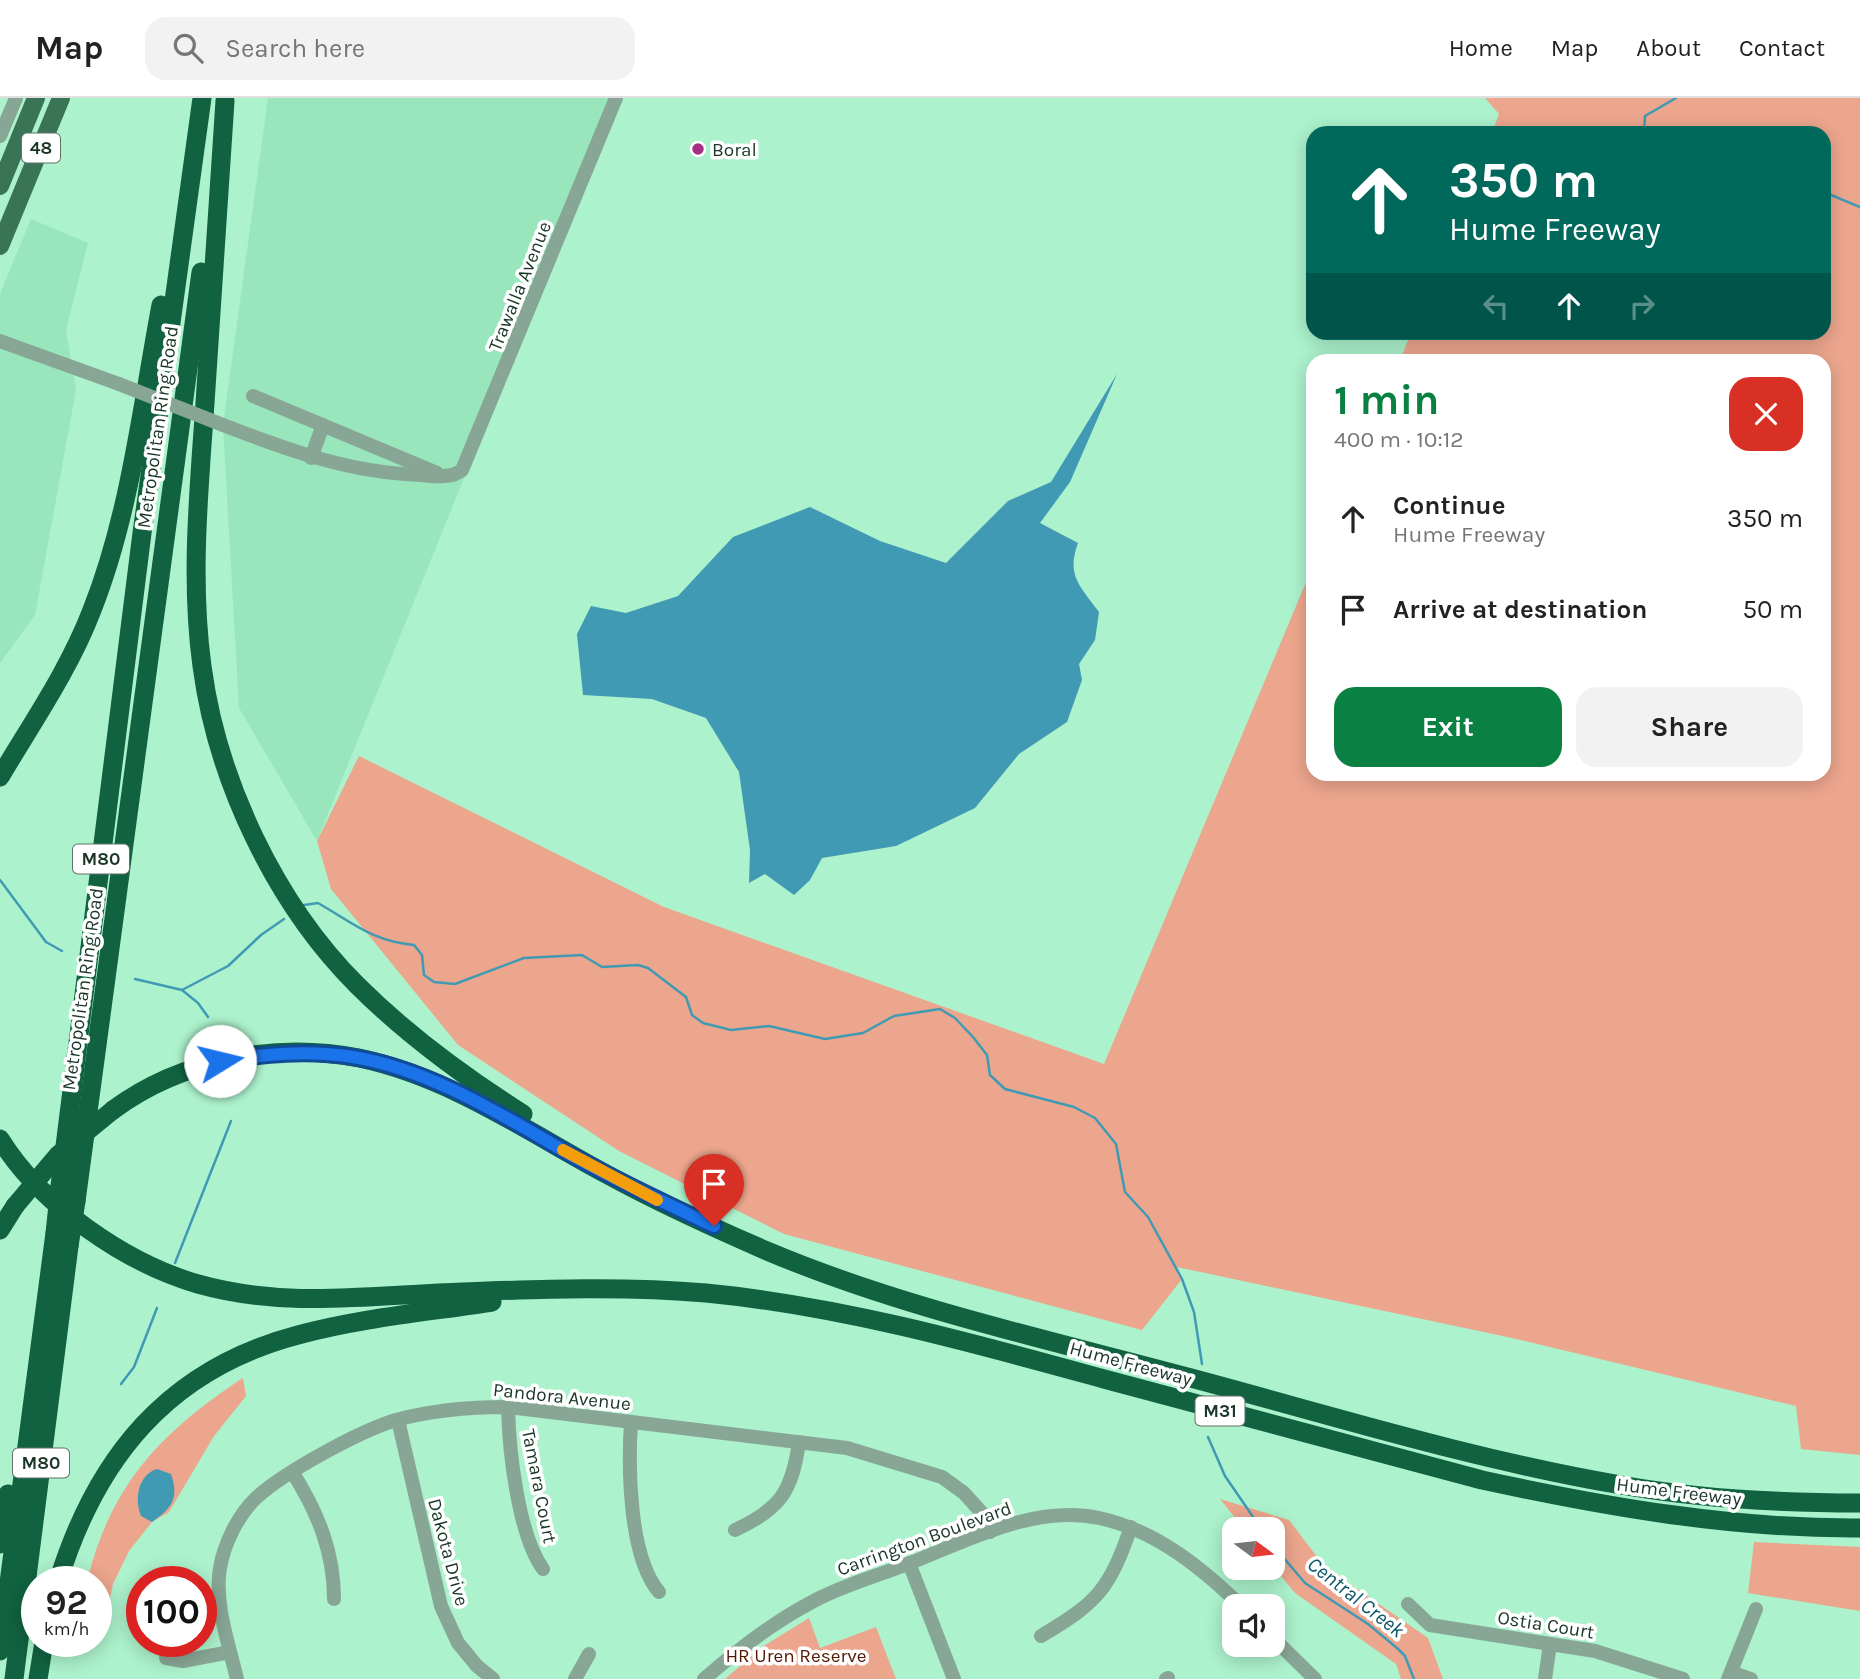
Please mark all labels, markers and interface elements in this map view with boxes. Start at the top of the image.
search box [145,17,635,80]
text: Map [35,29,103,67]
icon: search [169,29,207,67]
text: Search here [225,33,365,64]
text: Home [1449,34,1513,62]
text: Map [1551,34,1598,62]
text: About [1636,34,1701,62]
text: Contact [1739,34,1825,62]
road number: 48 [22,134,60,162]
place label: Boral [712,139,757,161]
marker: Boral [690,141,706,157]
text: 350 m [1449,152,1598,209]
icon: ahead [1334,154,1425,245]
text: Hume Freeway [1449,211,1661,248]
street label: Trawalla Avenue [484,218,556,354]
icon: left [1477,287,1515,325]
icon: ahead [1550,287,1588,325]
icon: right [1623,287,1661,325]
street label: Metropolitan Ring Road [133,325,183,530]
text: 1 min [1334,375,1439,425]
button: close [1729,377,1803,451]
text: 400 m · 10:12 [1334,426,1464,453]
text: Continue [1393,490,1505,521]
icon: ahead [1334,500,1372,538]
text: 350 m [1727,503,1803,534]
text: Hume Freeway [1393,521,1545,548]
icon: arrive [1334,591,1372,629]
text: Arrive at destination [1393,594,1647,625]
text: 50 m [1742,594,1803,625]
button: Exit [1334,687,1562,767]
button: Share [1576,687,1803,767]
road number: M80 [73,844,129,874]
street label: Metropolitan Ring Road [58,887,108,1092]
position arrow [183,1024,257,1098]
pin [684,1154,744,1226]
icon: arrive [695,1165,733,1203]
street label: Hume Freeway [1067,1337,1194,1391]
street label: Pandora Avenue [492,1379,632,1415]
road number: M31 [1196,1396,1244,1426]
street label: Tamara Court [517,1427,561,1545]
road number: M80 [13,1448,69,1478]
street label: Hume Freeway [1615,1473,1743,1511]
street label: Dakota Drive [423,1496,473,1609]
street label: Carrington Boulevard [834,1497,1015,1581]
north arrow [1222,1517,1284,1580]
map controls [1222,1517,1285,1657]
water label: Central Creek [1303,1552,1409,1642]
speed limit sign: 100 [126,1566,217,1657]
text: 92 [45,1582,88,1623]
button: sound [1222,1594,1285,1657]
street label: Ostia Court [1496,1606,1596,1643]
text: km/h [44,1618,89,1640]
park label: HR Uren Reserve [725,1645,867,1667]

